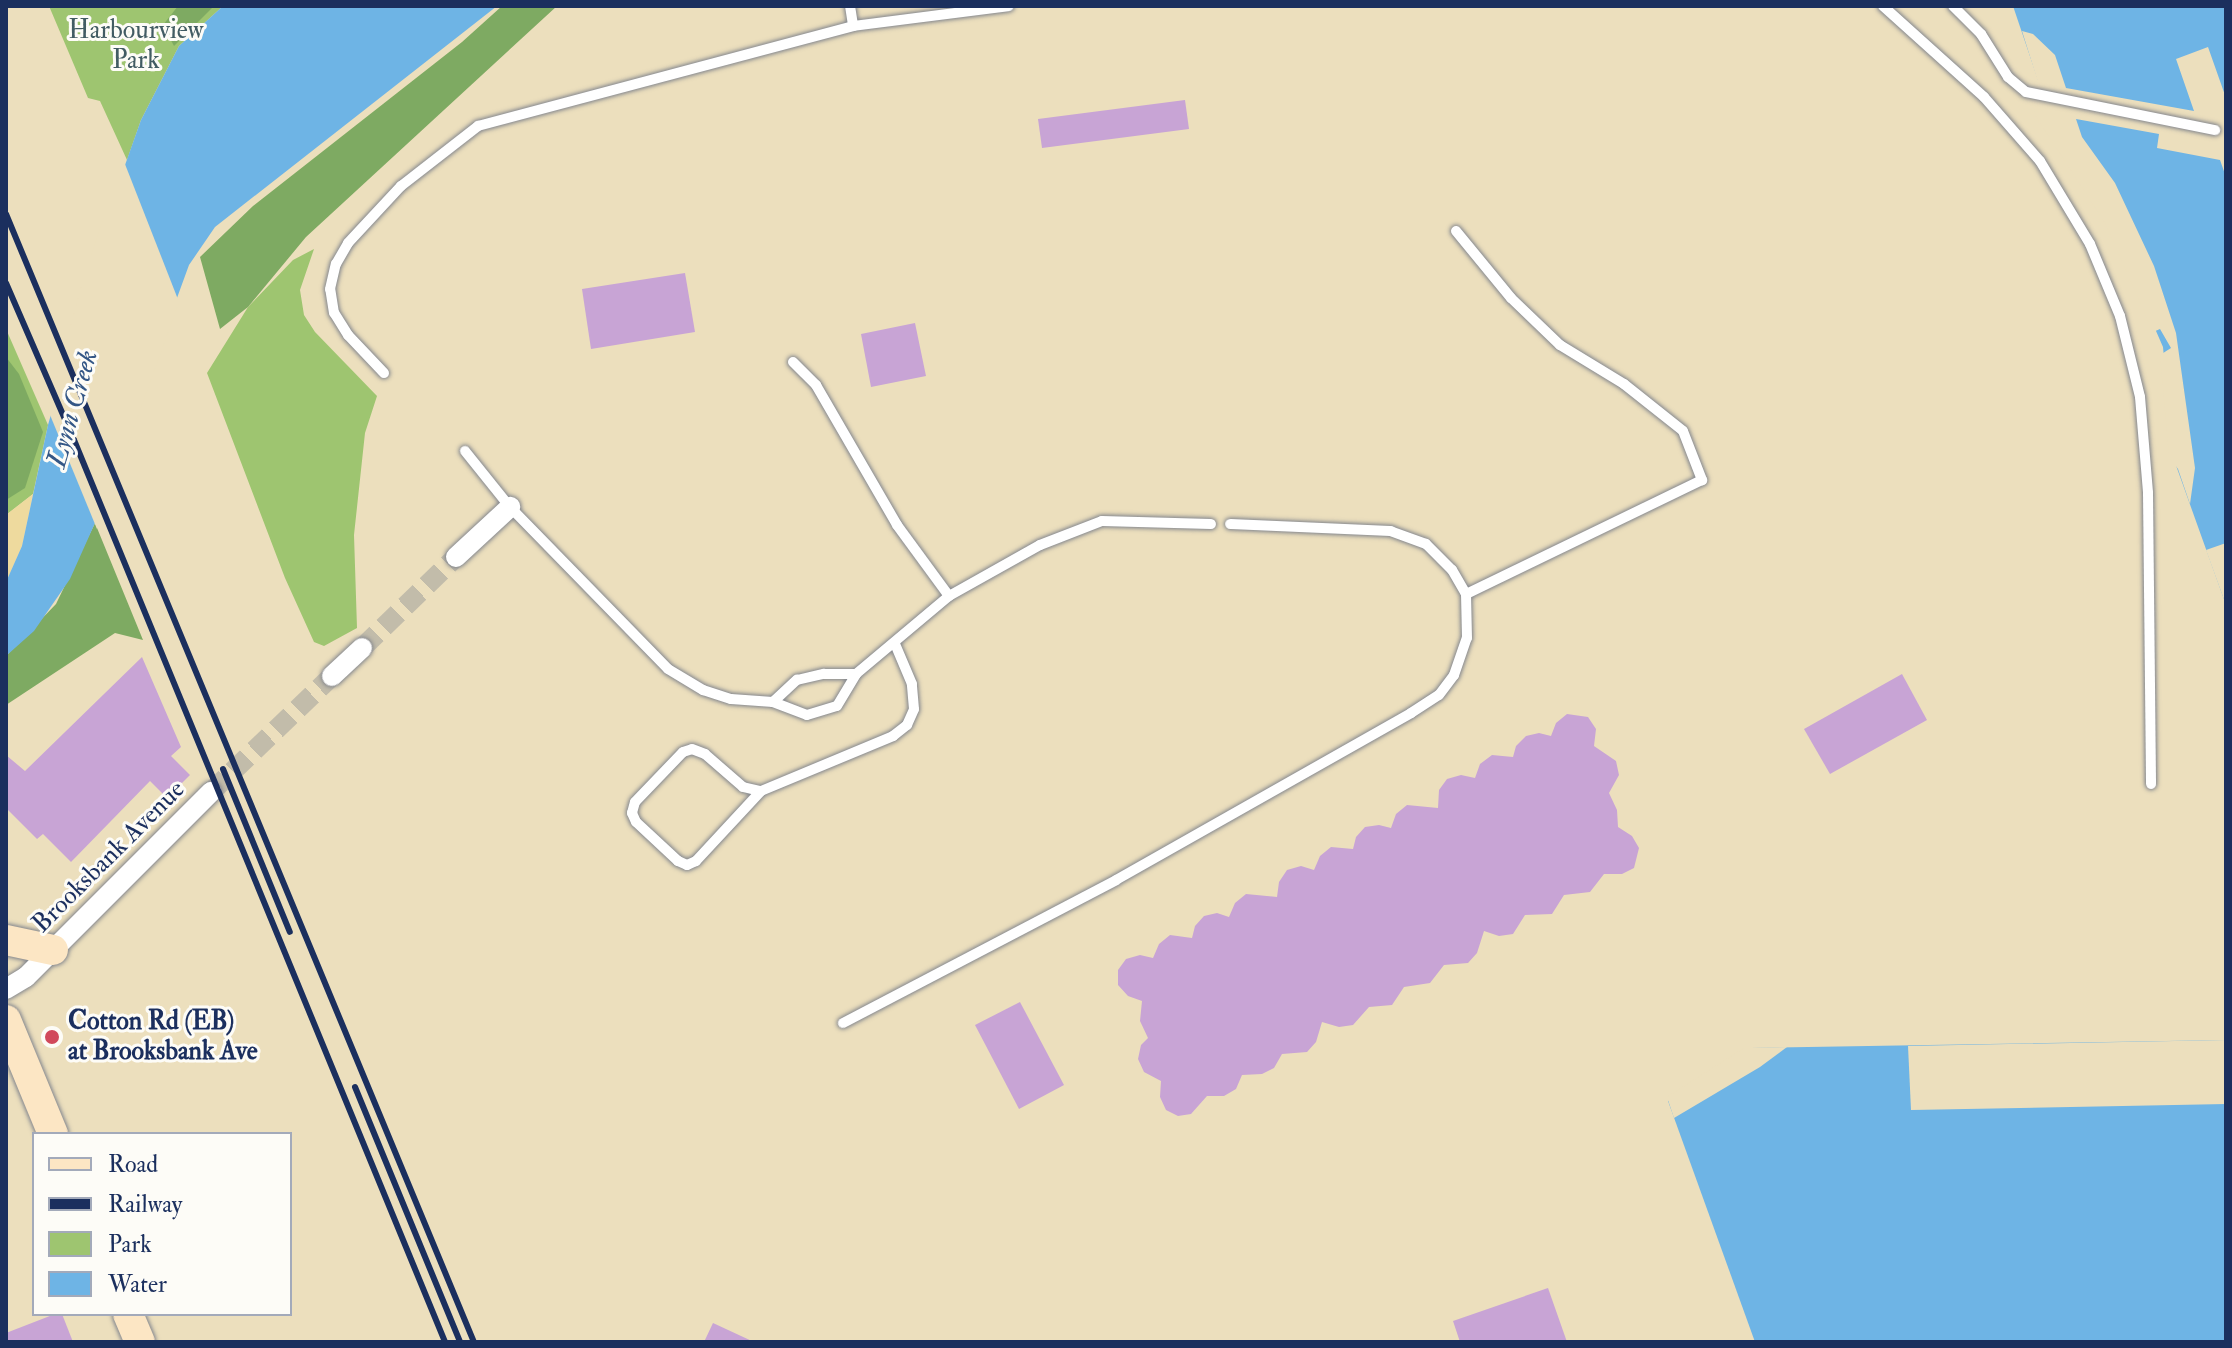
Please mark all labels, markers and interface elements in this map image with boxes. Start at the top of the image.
park label: Harbourview Park [68,15,204,76]
water label: Lynn Creek [40,346,106,472]
street label: Brooksbank Avenue [26,774,192,940]
place label: Cotton Rd (EB) at Brooksbank Ave [68,1006,258,1068]
marker: Cotton Rd (EB) at Brooksbank Ave [43,1028,61,1046]
legend [32,1132,292,1316]
text: Road [108,1149,158,1180]
text: Railway [108,1189,182,1220]
text: Park [108,1229,152,1260]
text: Water [108,1269,167,1300]

